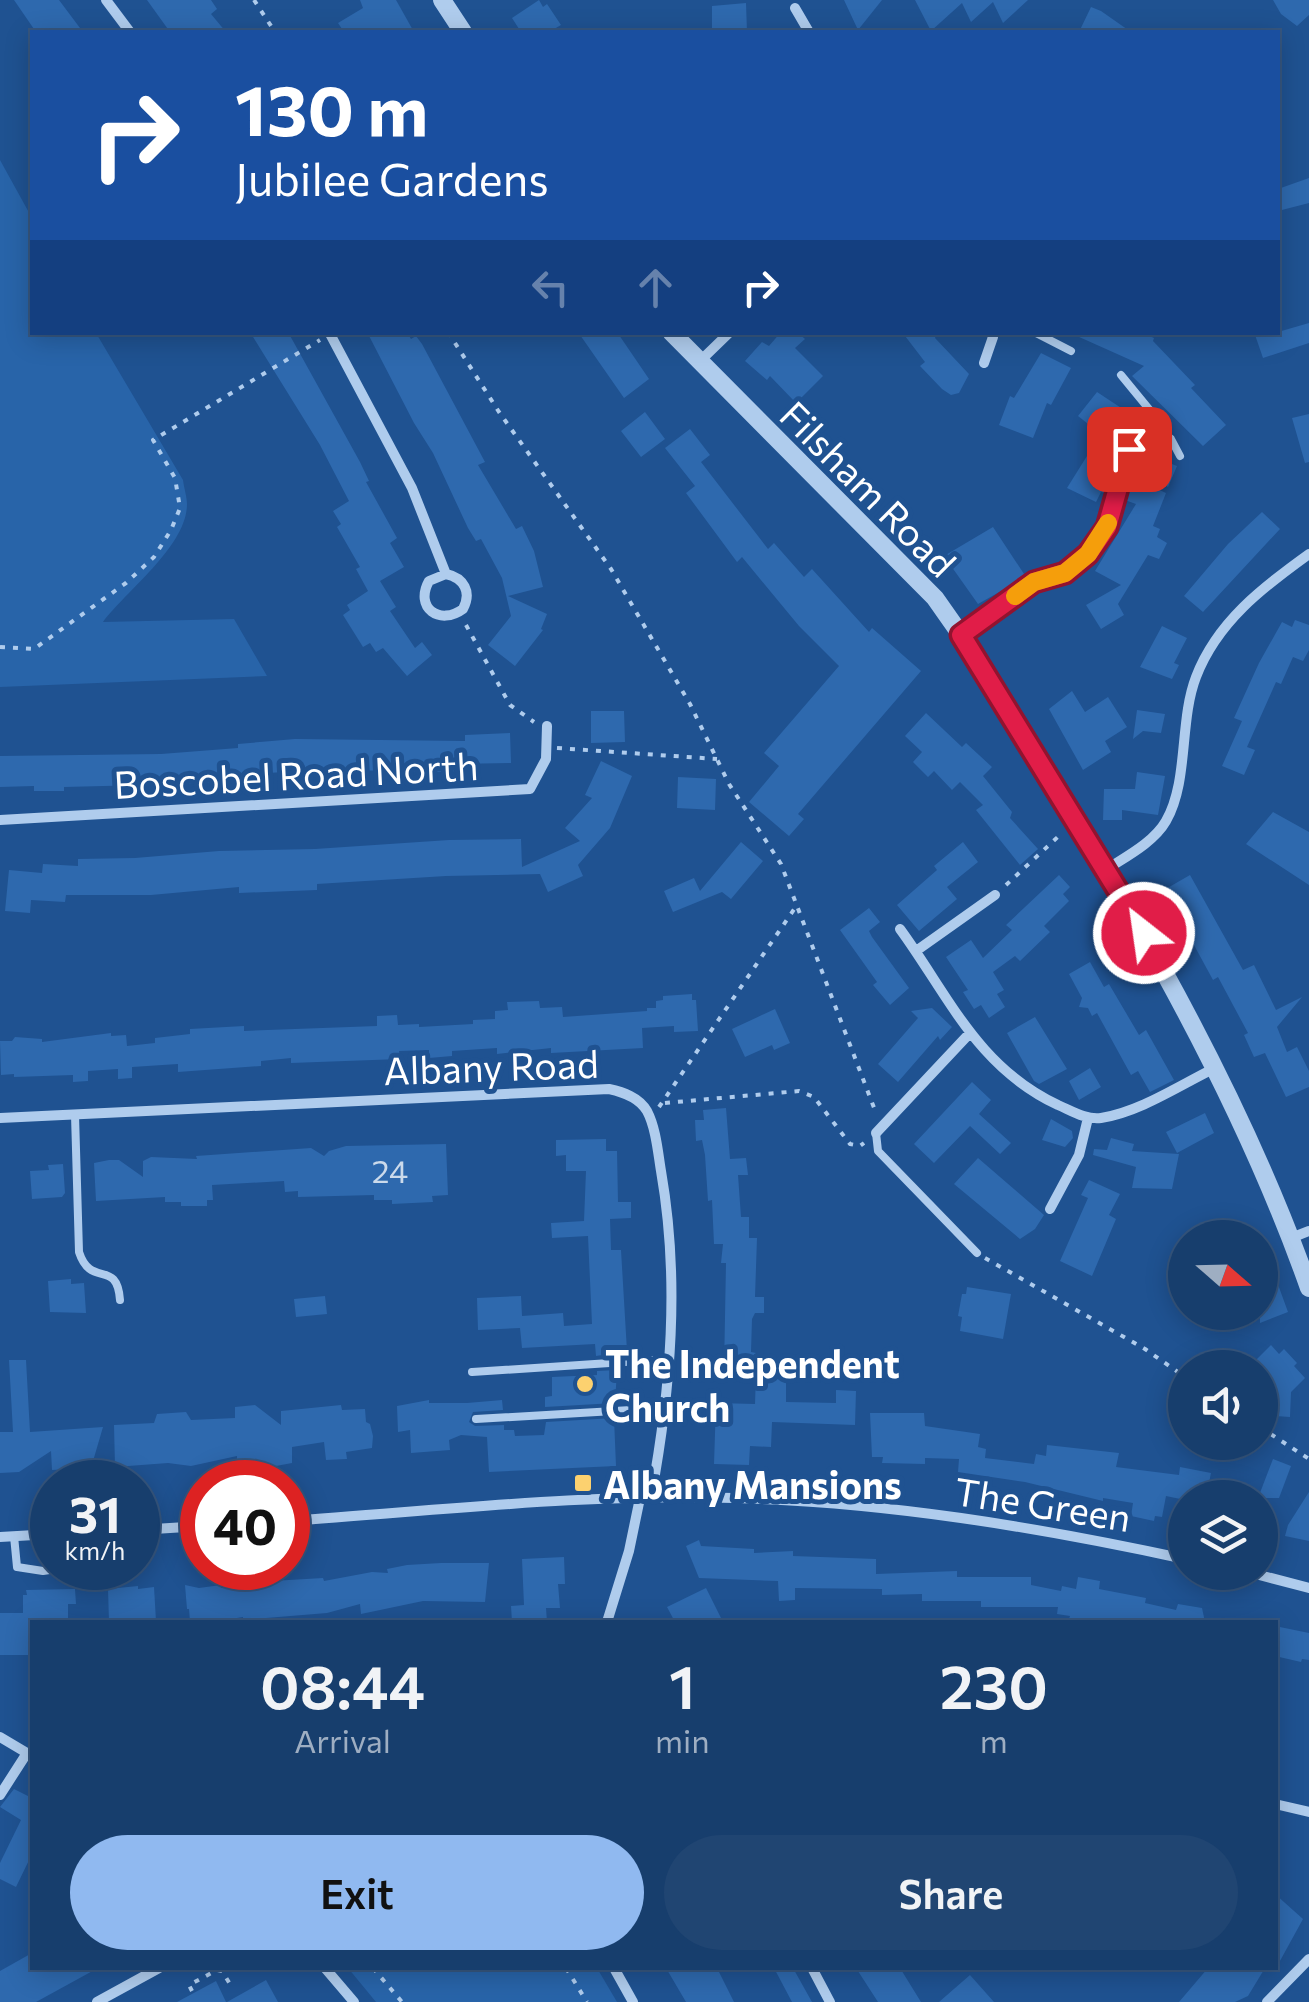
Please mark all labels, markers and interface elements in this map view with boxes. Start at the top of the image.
text: 130 m [235,65,428,150]
icon: right [70,70,200,200]
text: Jubilee Gardens [235,150,549,205]
icon: left [523,260,578,315]
icon: ahead [628,260,683,315]
icon: right [733,260,788,315]
street label: Filsham Road [771,390,967,586]
pin [1087,407,1172,492]
icon: arrive [1102,422,1157,477]
street label: Boscobel Road North [113,741,479,807]
position arrow [1092,881,1196,985]
street label: Albany Road [383,1039,599,1093]
house number: 24 [372,1150,408,1190]
north arrow [1168,1220,1278,1330]
map controls [1168,1220,1278,1590]
place label: The Independent Church [605,1339,900,1430]
button: sound [1168,1350,1278,1460]
marker: The Independent Church [574,1373,596,1395]
speed limit sign: 40 [180,1460,310,1590]
place label: Albany Mansions [603,1460,902,1507]
street label: The Green [952,1466,1134,1540]
marker: Albany Mansions [572,1472,594,1494]
button: layers [1168,1480,1278,1590]
text: 31 [69,1482,121,1543]
text: km/h [65,1535,125,1565]
text: 08:44 [260,1648,425,1721]
text: 1 [669,1648,696,1721]
text: 230 [940,1648,1048,1721]
text: Arrival [294,1720,391,1760]
text: min [655,1720,710,1760]
text: m [980,1720,1008,1760]
button: Exit [70,1835,644,1950]
button: Share [664,1835,1238,1950]

